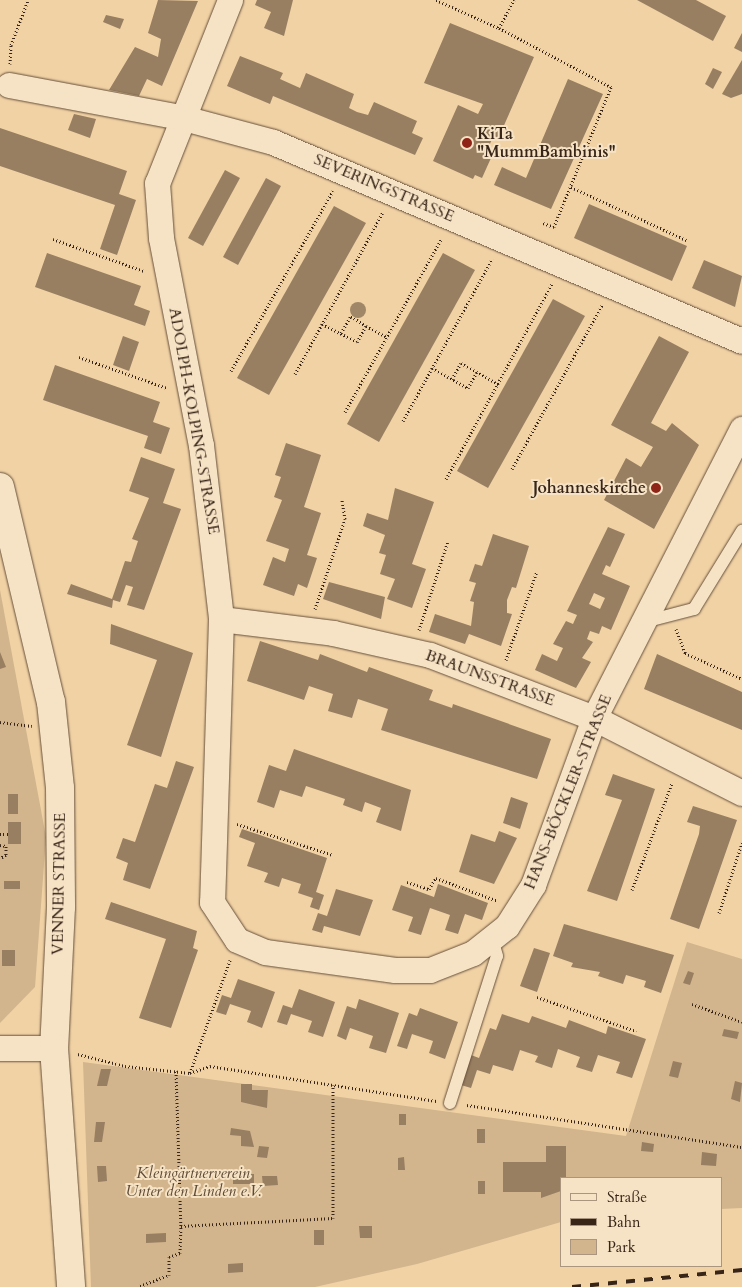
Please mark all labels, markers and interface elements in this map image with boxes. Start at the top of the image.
place label: KiTa "MummBambinis" [477,124,616,162]
marker: KiTa "MummBambinis" [461,137,473,149]
street label: SEVERINGSTRASSE [311,150,457,226]
street label: ADOLPH-KOLPING-STRASSE [165,306,223,536]
place label: Johanneskirche [532,478,646,498]
marker: Johanneskirche [650,482,662,494]
street label: BRAUNSSTRASSE [423,646,557,710]
street label: HANS-BÖCKLER-STRASSE [520,692,616,892]
street label: VENNER STRASSE [48,813,70,955]
park label: Kleingärtnerverein Unter den Linden e.V. [125,1163,261,1201]
legend [560,1177,722,1267]
text: Straße [607,1187,647,1207]
text: Bahn [607,1212,640,1232]
text: Park [607,1237,636,1257]

